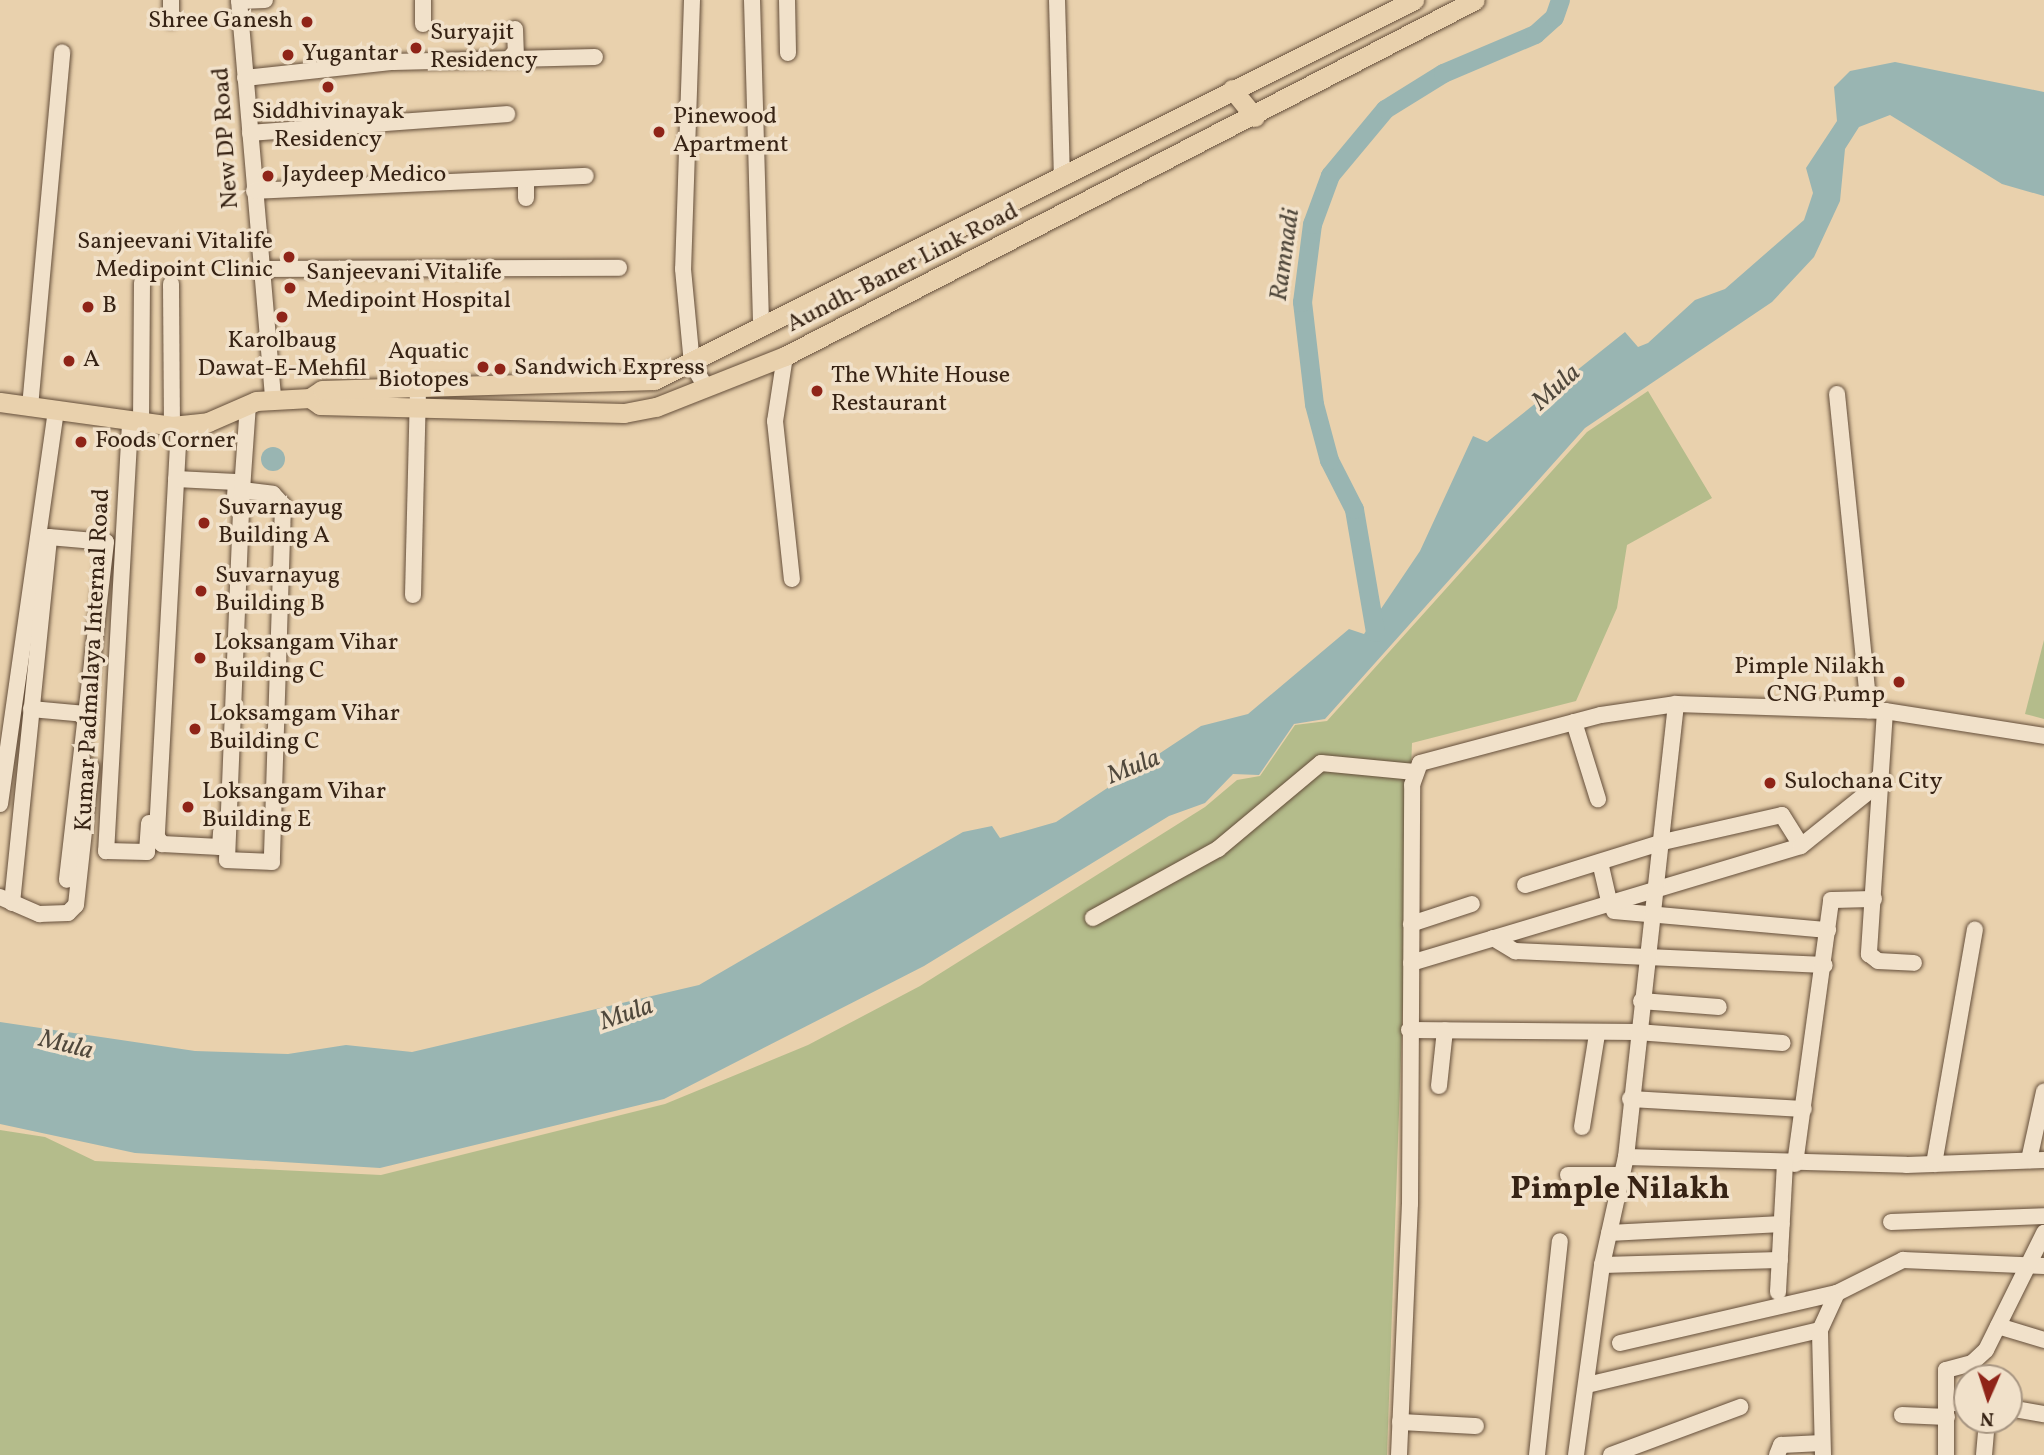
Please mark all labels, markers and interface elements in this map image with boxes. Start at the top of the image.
place label: Shree Ganesh [148,8,293,36]
marker: Shree Ganesh [299,14,315,30]
place label: Suryajit Residency [430,20,538,76]
marker: Suryajit Residency [408,40,424,56]
place label: Yugantar [302,41,398,69]
marker: Yugantar [280,47,296,63]
street label: New DP Road [208,66,246,210]
marker: Siddhivinayak Residency [320,79,336,95]
place label: Siddhivinayak Residency [252,99,404,155]
place label: Pinewood Apartment [673,104,788,160]
marker: Pinewood Apartment [651,124,667,140]
place label: Jaydeep Medico [282,162,446,190]
marker: Jaydeep Medico [260,168,276,184]
street label: Aundh-Baner Link Road [782,198,1024,340]
water label: Ramnadi [1264,207,1308,303]
place label: Sanjeevani Vitalife Medipoint Clinic [76,229,273,285]
marker: Sanjeevani Vitalife Medipoint Clinic [279,247,299,267]
place label: Sanjeevani Vitalife Medipoint Hospital [306,260,511,316]
marker: Sanjeevani Vitalife Medipoint Hospital [280,278,300,298]
place label: B [102,293,117,321]
marker: B [80,299,96,315]
marker: Karolbaug Dawat-E-Mehfil [274,309,290,325]
place label: Karolbaug Dawat-E-Mehfil [197,328,367,384]
place label: Aquatic Biotopes [378,339,469,395]
place label: A [83,347,100,375]
marker: A [61,353,77,369]
place label: Sandwich Express [514,355,705,383]
water label: Mula [1526,358,1588,418]
marker: Aquatic Biotopes [475,359,491,375]
marker: Sandwich Express [492,361,508,377]
place label: The White House Restaurant [831,363,1011,419]
marker: The White House Restaurant [809,383,825,399]
place label: Foods Corner [95,428,236,456]
marker: Foods Corner [73,434,89,450]
street label: Kumar Padmalaya Internal Road [71,488,117,832]
place label: Suvarnayug Building A [218,495,343,551]
marker: Suvarnayug Building A [196,515,212,531]
place label: Suvarnayug Building B [215,563,340,619]
marker: Suvarnayug Building B [193,583,209,599]
place label: Loksangam Vihar Building C [214,630,399,686]
marker: Loksangam Vihar Building C [192,650,208,666]
place label: Pimple Nilakh CNG Pump [1734,654,1885,710]
marker: Pimple Nilakh CNG Pump [1891,674,1907,690]
place label: Loksamgam Vihar Building C [209,701,401,757]
marker: Loksamgam Vihar Building C [187,721,203,737]
water label: Mula [1103,743,1165,793]
place label: Sulochana City [1784,769,1942,797]
marker: Sulochana City [1762,775,1778,791]
place label: Loksangam Vihar Building E [202,779,387,835]
marker: Loksangam Vihar Building E [180,799,196,815]
water label: Mula [596,991,658,1039]
water label: Mula [36,1024,96,1068]
district label: Pimple Nilakh [1510,1171,1730,1209]
north arrow [1953,1364,2023,1434]
text: N [1979,1405,1995,1431]

